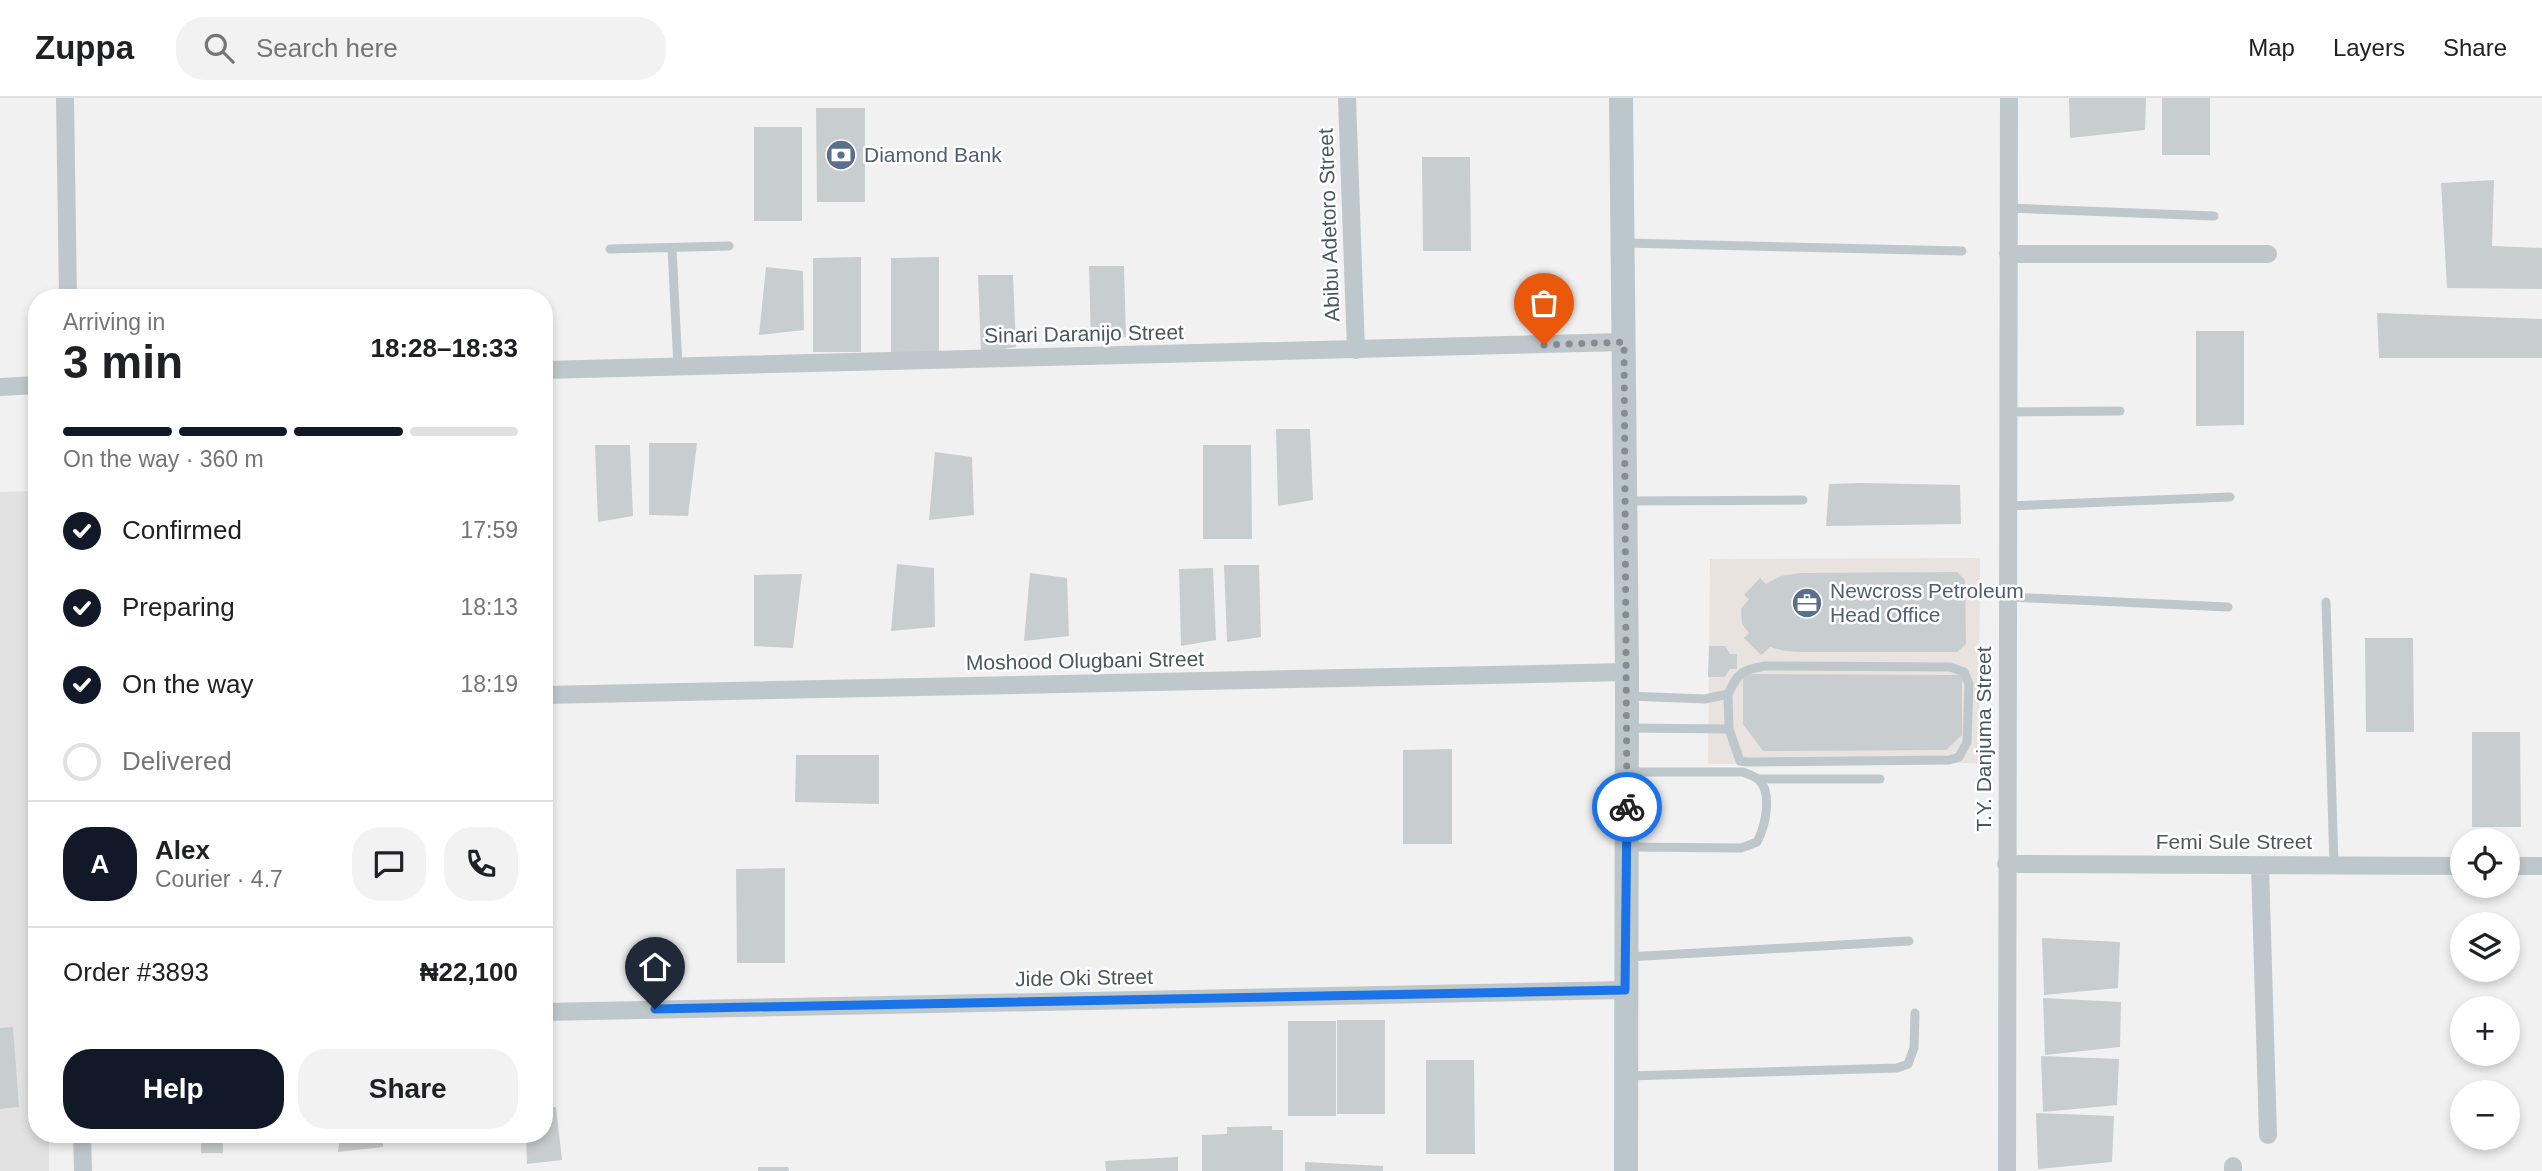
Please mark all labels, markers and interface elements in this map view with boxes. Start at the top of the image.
search box [176,17,666,80]
text: Zuppa [35,29,134,66]
icon: search [200,29,238,67]
text: Search here [256,33,398,63]
text: Map [2248,34,2295,61]
text: Layers [2333,34,2405,61]
text: Share [2443,34,2507,61]
street label: Abibu Adetoro Street [1314,128,1343,322]
bank icon: Diamond Bank [824,138,858,172]
place label: Diamond Bank [864,143,1002,166]
pin [1514,273,1574,345]
icon: bag [1525,284,1563,322]
text: Arriving in [63,309,165,335]
street label: Sinari Daranijo Street [984,320,1184,347]
text: 18:28–18:33 [371,333,518,363]
text: 3 min [63,336,183,388]
text: On the way · 360 m [63,446,264,472]
icon: check [63,512,101,550]
text: Confirmed [122,515,242,545]
text: 17:59 [460,517,518,543]
place label: Newcross Petroleum Head Office [1830,579,2024,626]
office icon: Newcross Petroleum Head Office [1790,586,1824,620]
icon: check [63,589,101,627]
text: Preparing [122,592,235,622]
text: 18:13 [460,594,518,620]
street label: T.Y. Danjuma Street [1972,646,1995,832]
street label: Moshood Olugbani Street [966,647,1204,674]
icon: check [63,666,101,704]
text: On the way [122,669,254,699]
text: 18:19 [460,671,518,697]
text: Delivered [122,746,232,776]
courier [1592,772,1662,842]
icon: bike [1608,788,1646,826]
button: chat [352,827,426,901]
button: phone [444,827,518,901]
map controls [2450,828,2520,1150]
button: locate [2450,828,2520,898]
street label: Femi Sule Street [2156,830,2312,853]
text: Alex [155,835,210,865]
text: A [91,849,109,879]
text: Courier · 4.7 [155,866,283,892]
button: layers [2450,912,2520,982]
pin [625,937,685,1009]
icon: home [636,948,674,986]
text: Order #3893 [63,957,209,987]
text: ₦22,100 [420,957,518,987]
street label: Jide Oki Street [1015,965,1153,990]
button: + [2450,996,2520,1066]
button: Help [63,1049,284,1129]
button: Share [298,1049,518,1129]
button: − [2450,1080,2520,1150]

